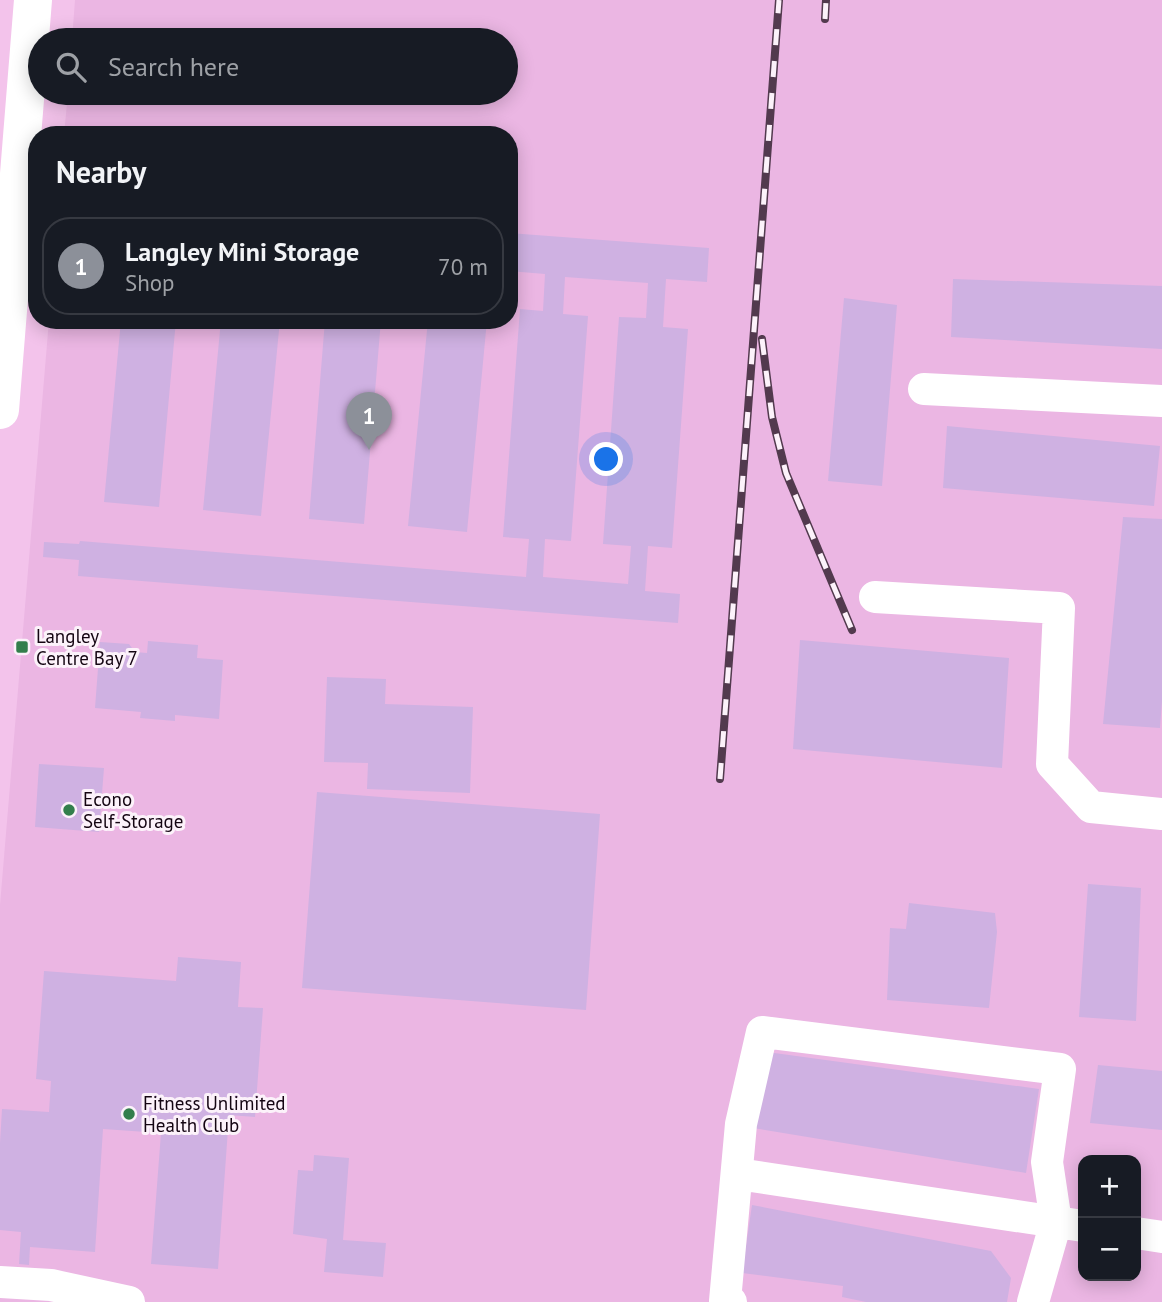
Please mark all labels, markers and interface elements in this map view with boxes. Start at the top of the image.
search box [28,28,518,105]
icon: search [52,48,90,86]
text: Search here [108,50,239,83]
text: Nearby [56,152,146,191]
text: Langley Mini Storage [125,235,359,268]
text: 1 [74,252,88,281]
text: 70 m [438,252,488,281]
text: Shop [125,268,175,297]
pin: 1 [346,392,392,450]
your location [589,442,623,476]
place label: Langley Centre Bay 7 [36,624,138,670]
marker: Langley Centre Bay 7 [14,639,30,655]
place label: Econo Self-Storage [83,787,183,833]
marker: Econo Self-Storage [61,802,77,818]
place label: Fitness Unlimited Health Club [143,1091,286,1137]
marker: Fitness Unlimited Health Club [121,1106,137,1122]
map controls [1078,1155,1141,1281]
button: + [1078,1155,1141,1218]
button: − [1078,1218,1141,1281]

